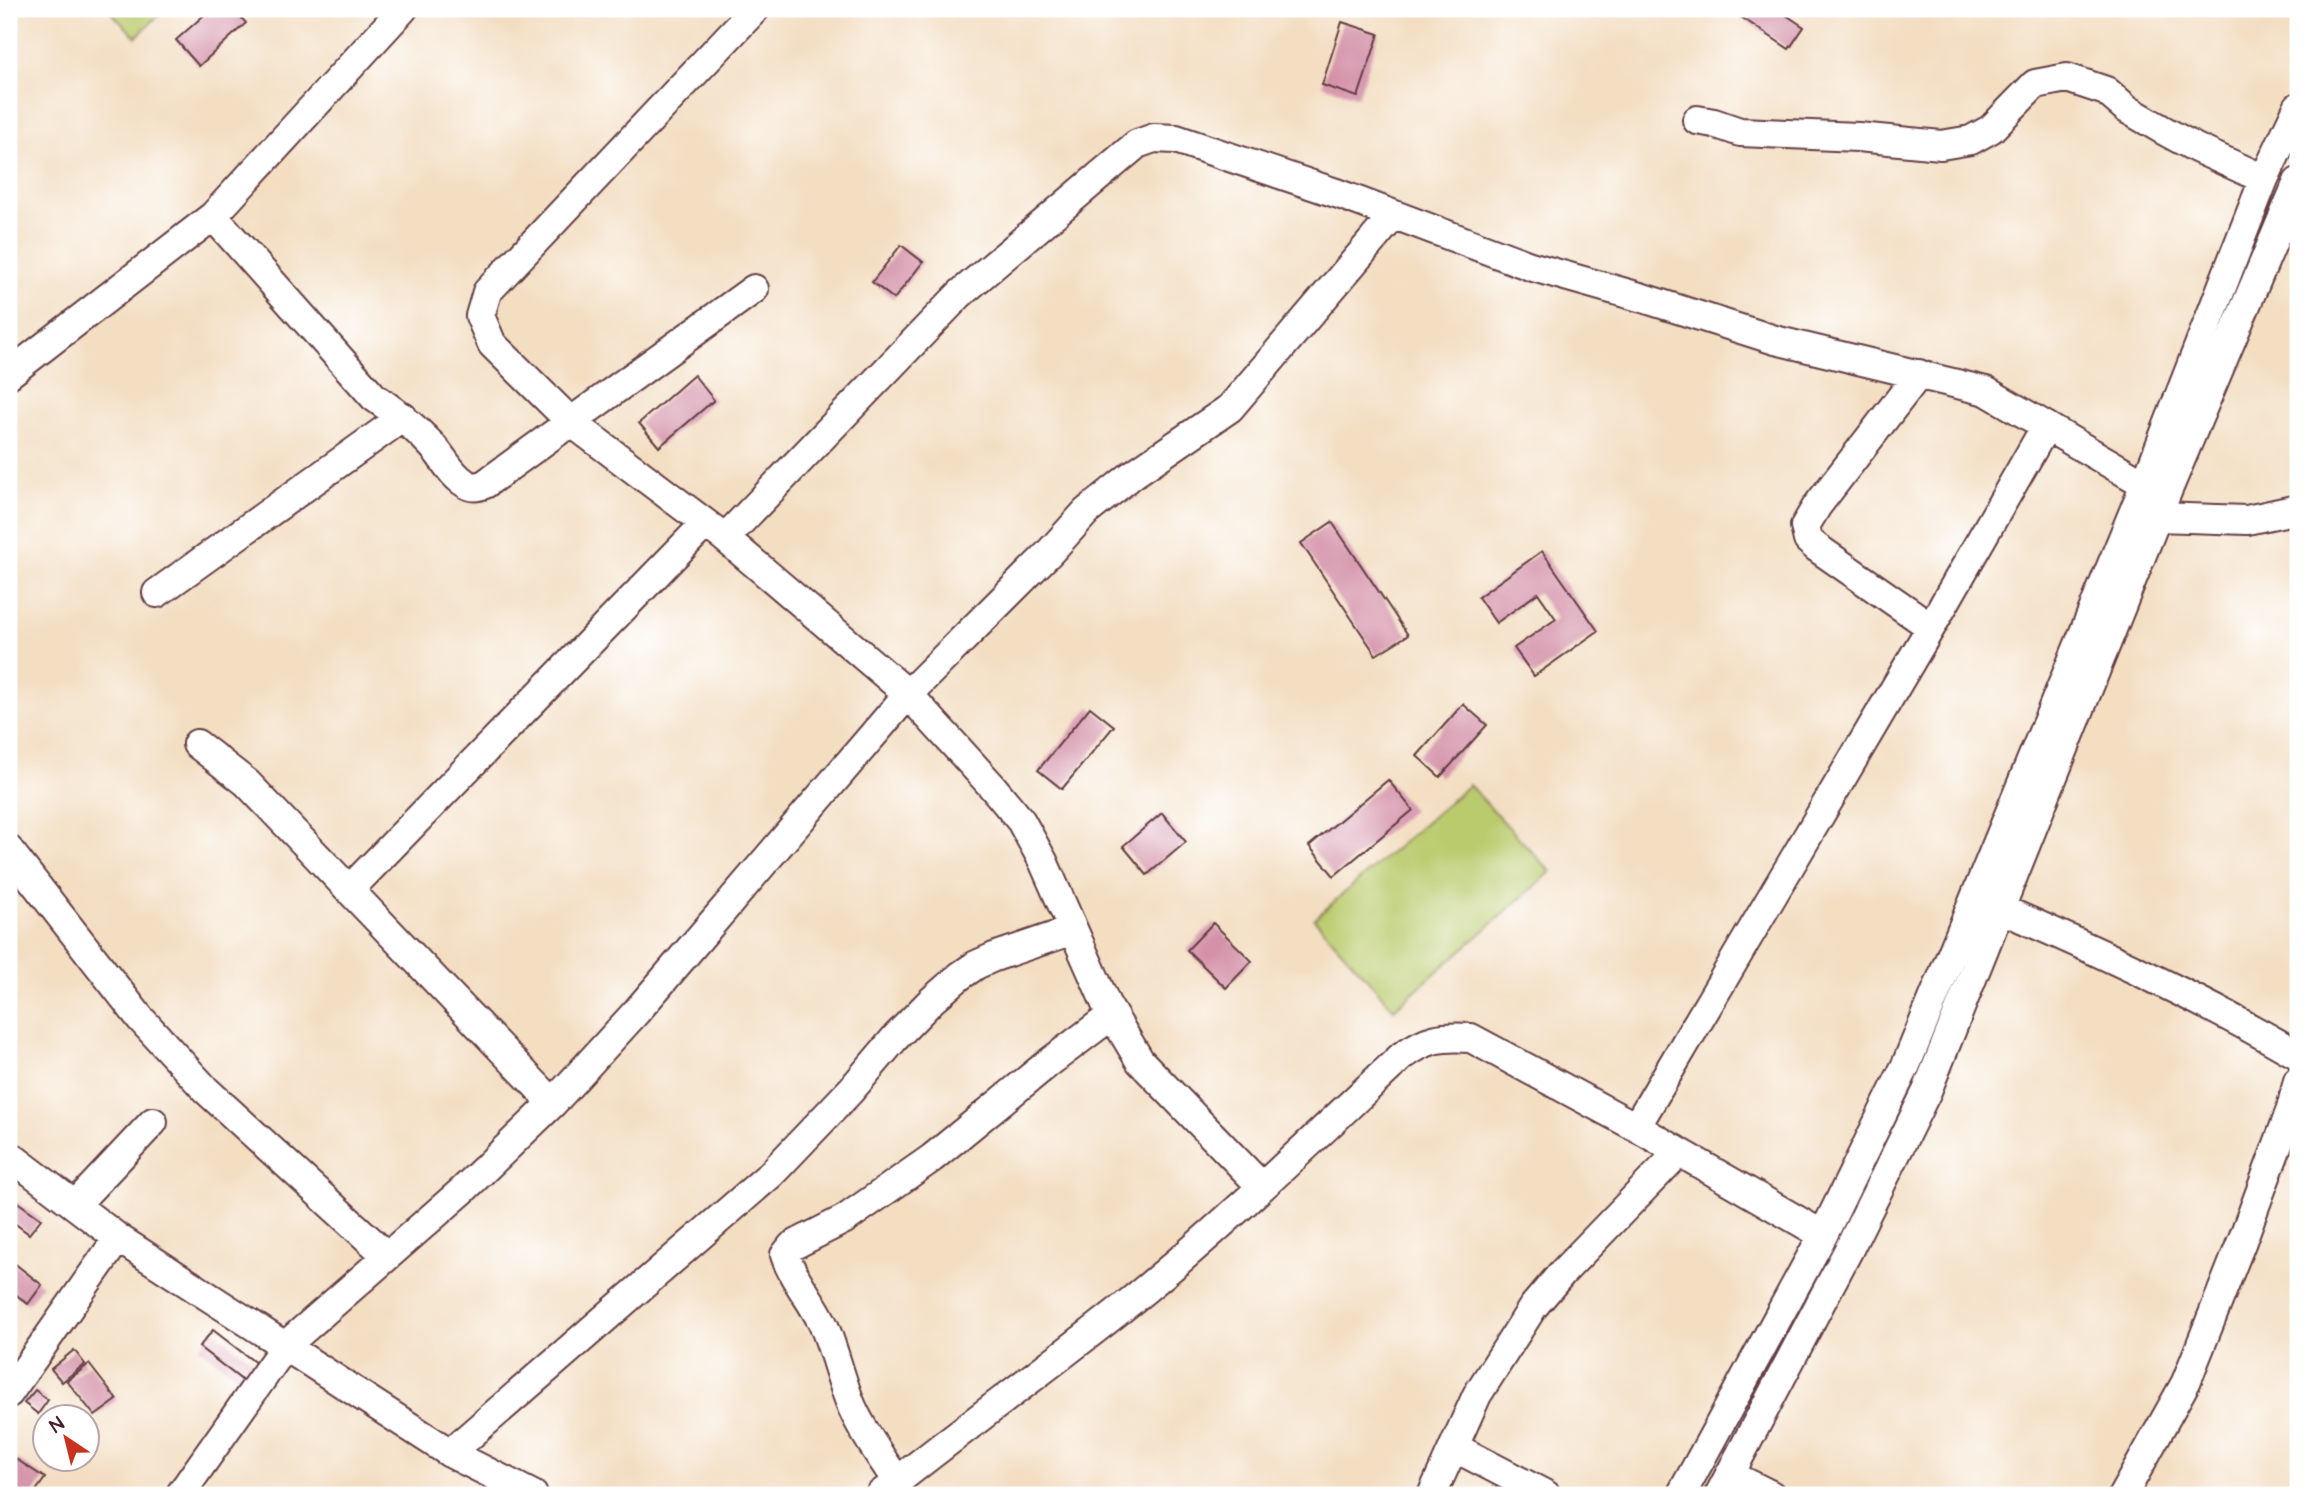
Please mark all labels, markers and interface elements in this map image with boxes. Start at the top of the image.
north arrow [32,1402,102,1472]
text: N [44,1411,70,1440]

